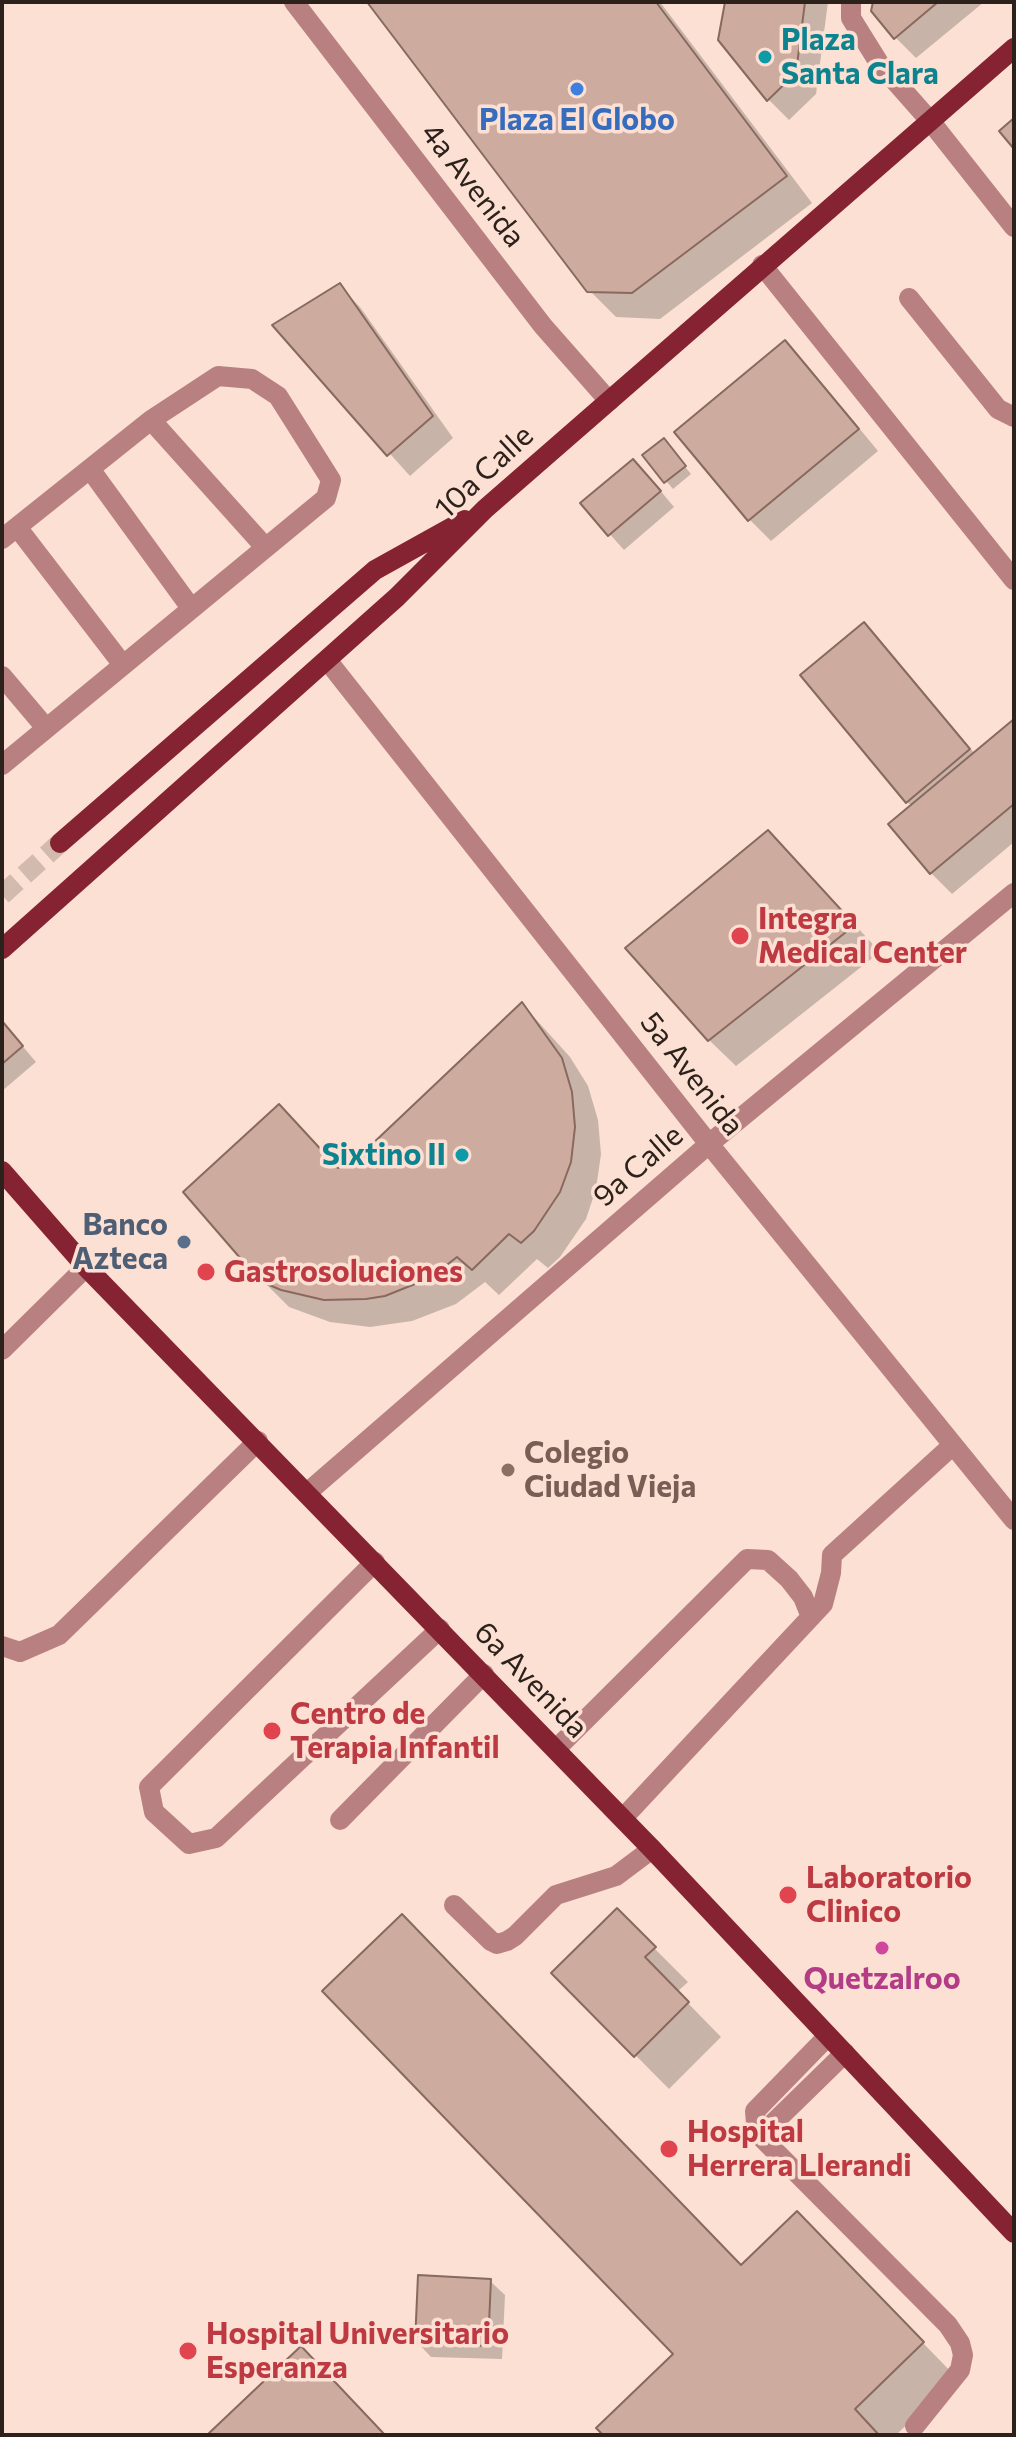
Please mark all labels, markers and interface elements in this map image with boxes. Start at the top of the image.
place label: Plaza Santa Clara [781,22,939,92]
marker: Plaza Santa Clara [756,48,774,66]
marker: Plaza El Globo [568,80,586,98]
place label: Plaza El Globo [479,102,675,138]
street label: 4a Avenida [413,116,533,254]
street label: 10a Calle [427,418,541,526]
place label: Integra Medical Center [758,901,967,972]
marker: Integra Medical Center [729,925,751,947]
street label: 5a Avenida [633,1005,751,1143]
street label: 9a Calle [586,1117,690,1215]
place label: Sixtino II [322,1137,446,1173]
marker: Sixtino II [453,1146,471,1164]
place label: Banco Azteca [72,1207,168,1278]
marker: Banco Azteca [175,1233,193,1251]
place label: Gastrosoluciones [224,1254,463,1290]
marker: Gastrosoluciones [195,1261,217,1283]
place label: Colegio Ciudad Vieja [524,1435,696,1506]
marker: Colegio Ciudad Vieja [499,1461,517,1479]
street label: 6a Avenida [467,1614,595,1746]
place label: Centro de Terapia Infantil [290,1696,500,1766]
marker: Centro de Terapia Infantil [261,1720,283,1742]
place label: Laboratorio Clinico [806,1860,972,1930]
marker: Laboratorio Clinico [777,1884,799,1906]
marker: Quetzalroo [873,1939,891,1957]
place label: Quetzalroo [803,1961,961,1997]
place label: Hospital Herrera Llerandi [687,2114,912,2184]
marker: Hospital Herrera Llerandi [658,2138,680,2160]
place label: Hospital Universitario Esperanza [206,2316,509,2386]
marker: Hospital Universitario Esperanza [177,2340,199,2362]

